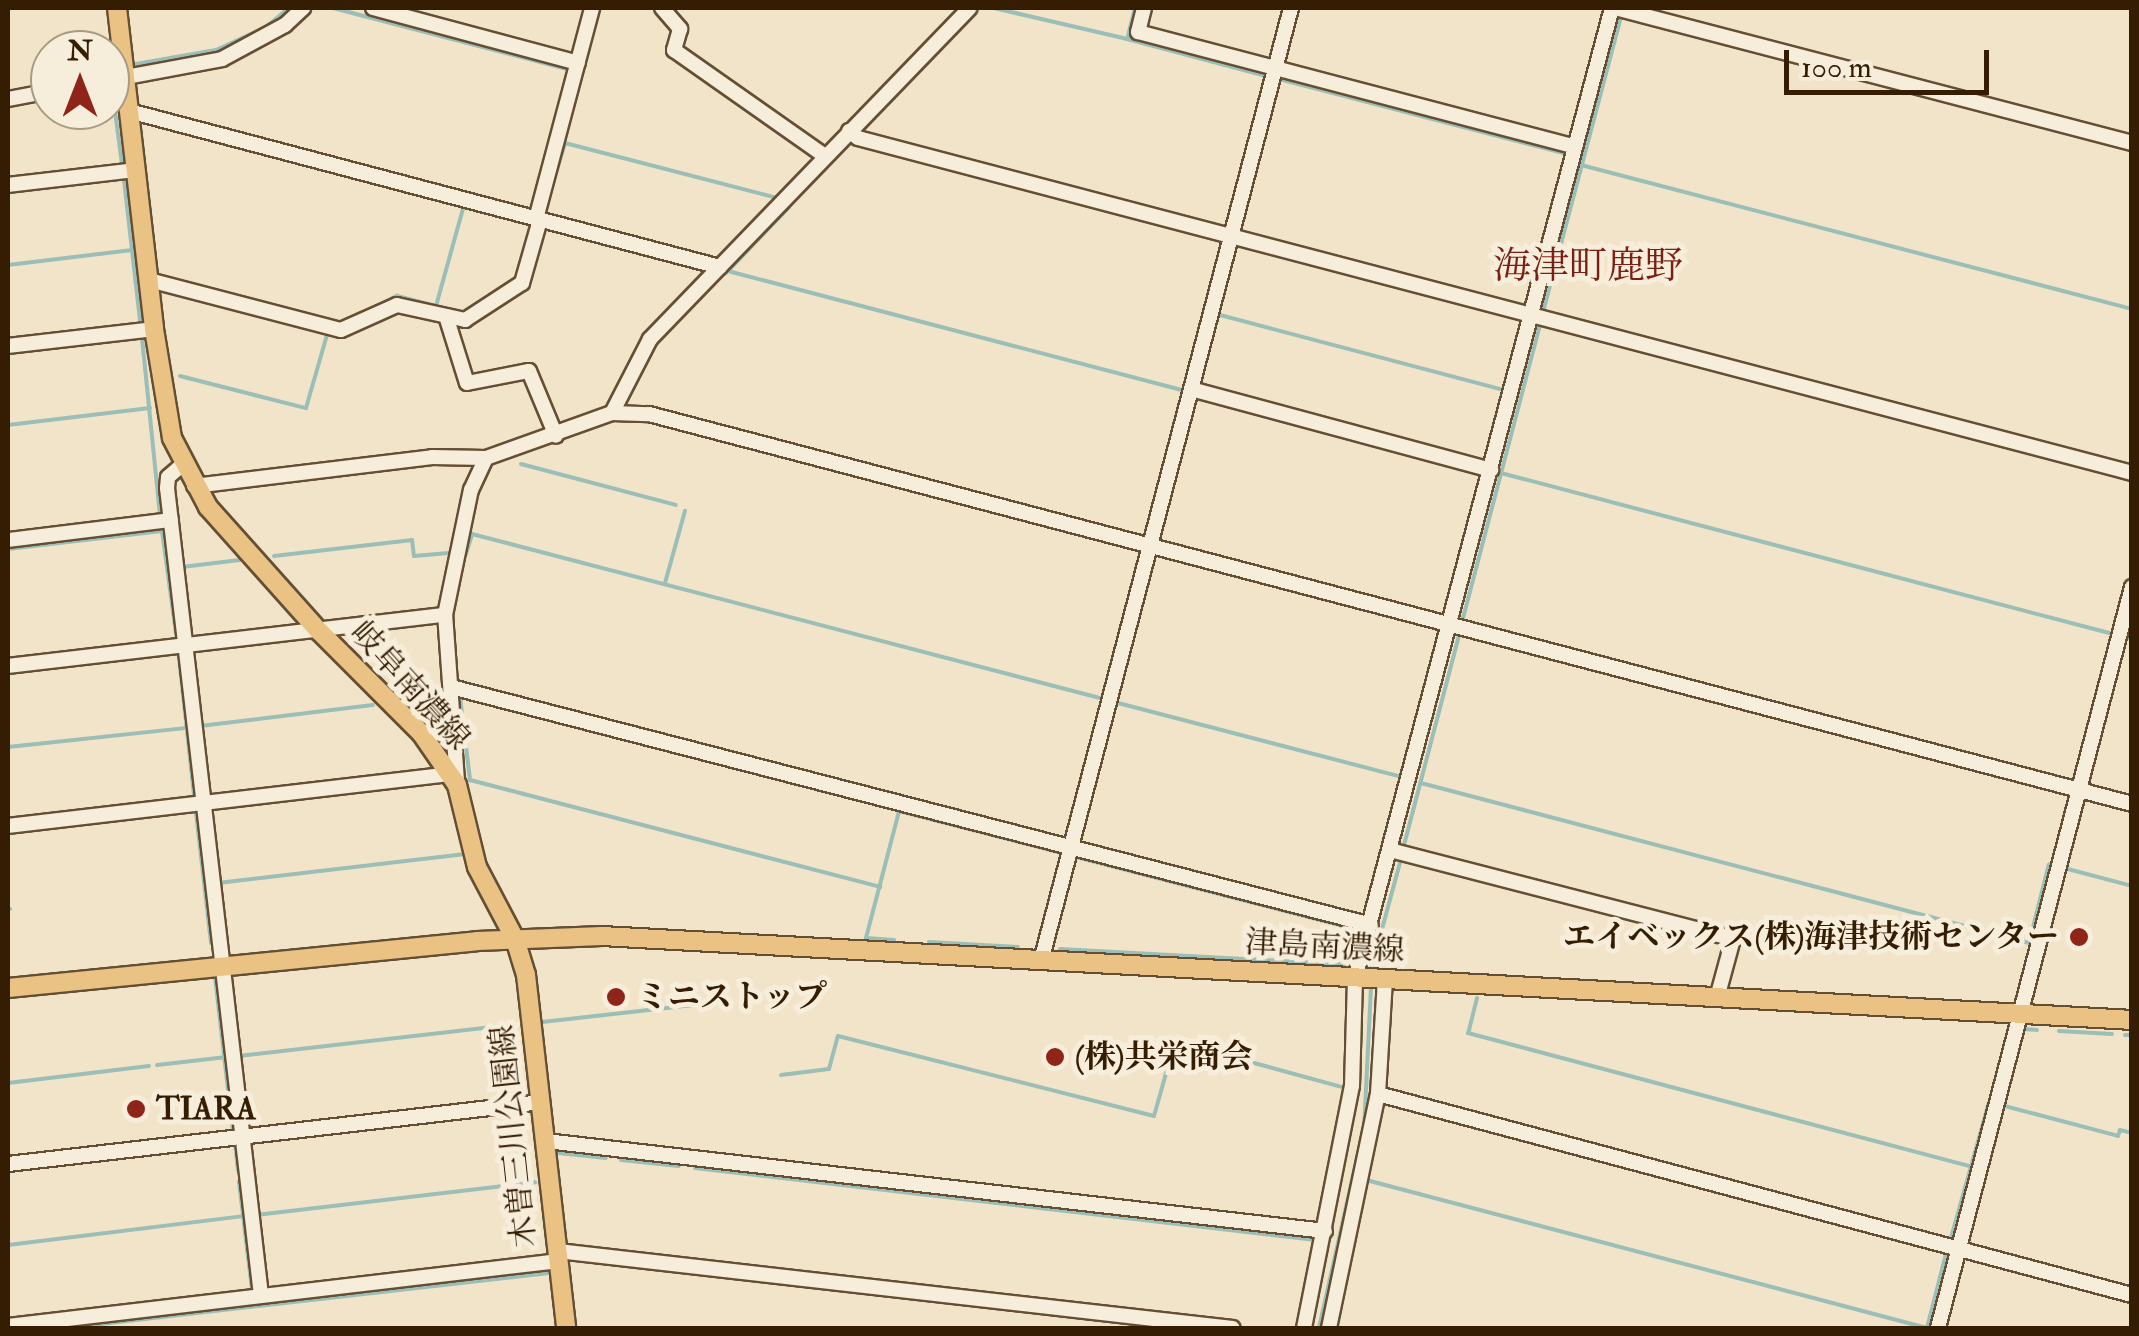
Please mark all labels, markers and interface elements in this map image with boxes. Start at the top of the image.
north arrow [30,30,130,130]
scale bar [1789,30,1994,92]
text: N [67,34,93,69]
text: 100 m [1801,49,1872,86]
district label: 海津町鹿野 [1493,244,1683,290]
street label: 岐阜南濃線 [342,614,478,758]
place label: エイベックス(株)海津技術センター [1562,918,2059,956]
street label: 津島南濃線 [1244,924,1406,970]
marker: エイベックス(株)海津技術センター [2068,926,2090,948]
place label: ミニストップ [636,978,828,1016]
marker: ミニストップ [605,986,627,1008]
street label: 木曽三川公園線 [483,1023,545,1249]
place label: (株)共栄商会 [1075,1038,1252,1076]
marker: (株)共栄商会 [1044,1046,1066,1068]
place label: TIARA [156,1090,256,1128]
marker: TIARA [125,1098,147,1120]

